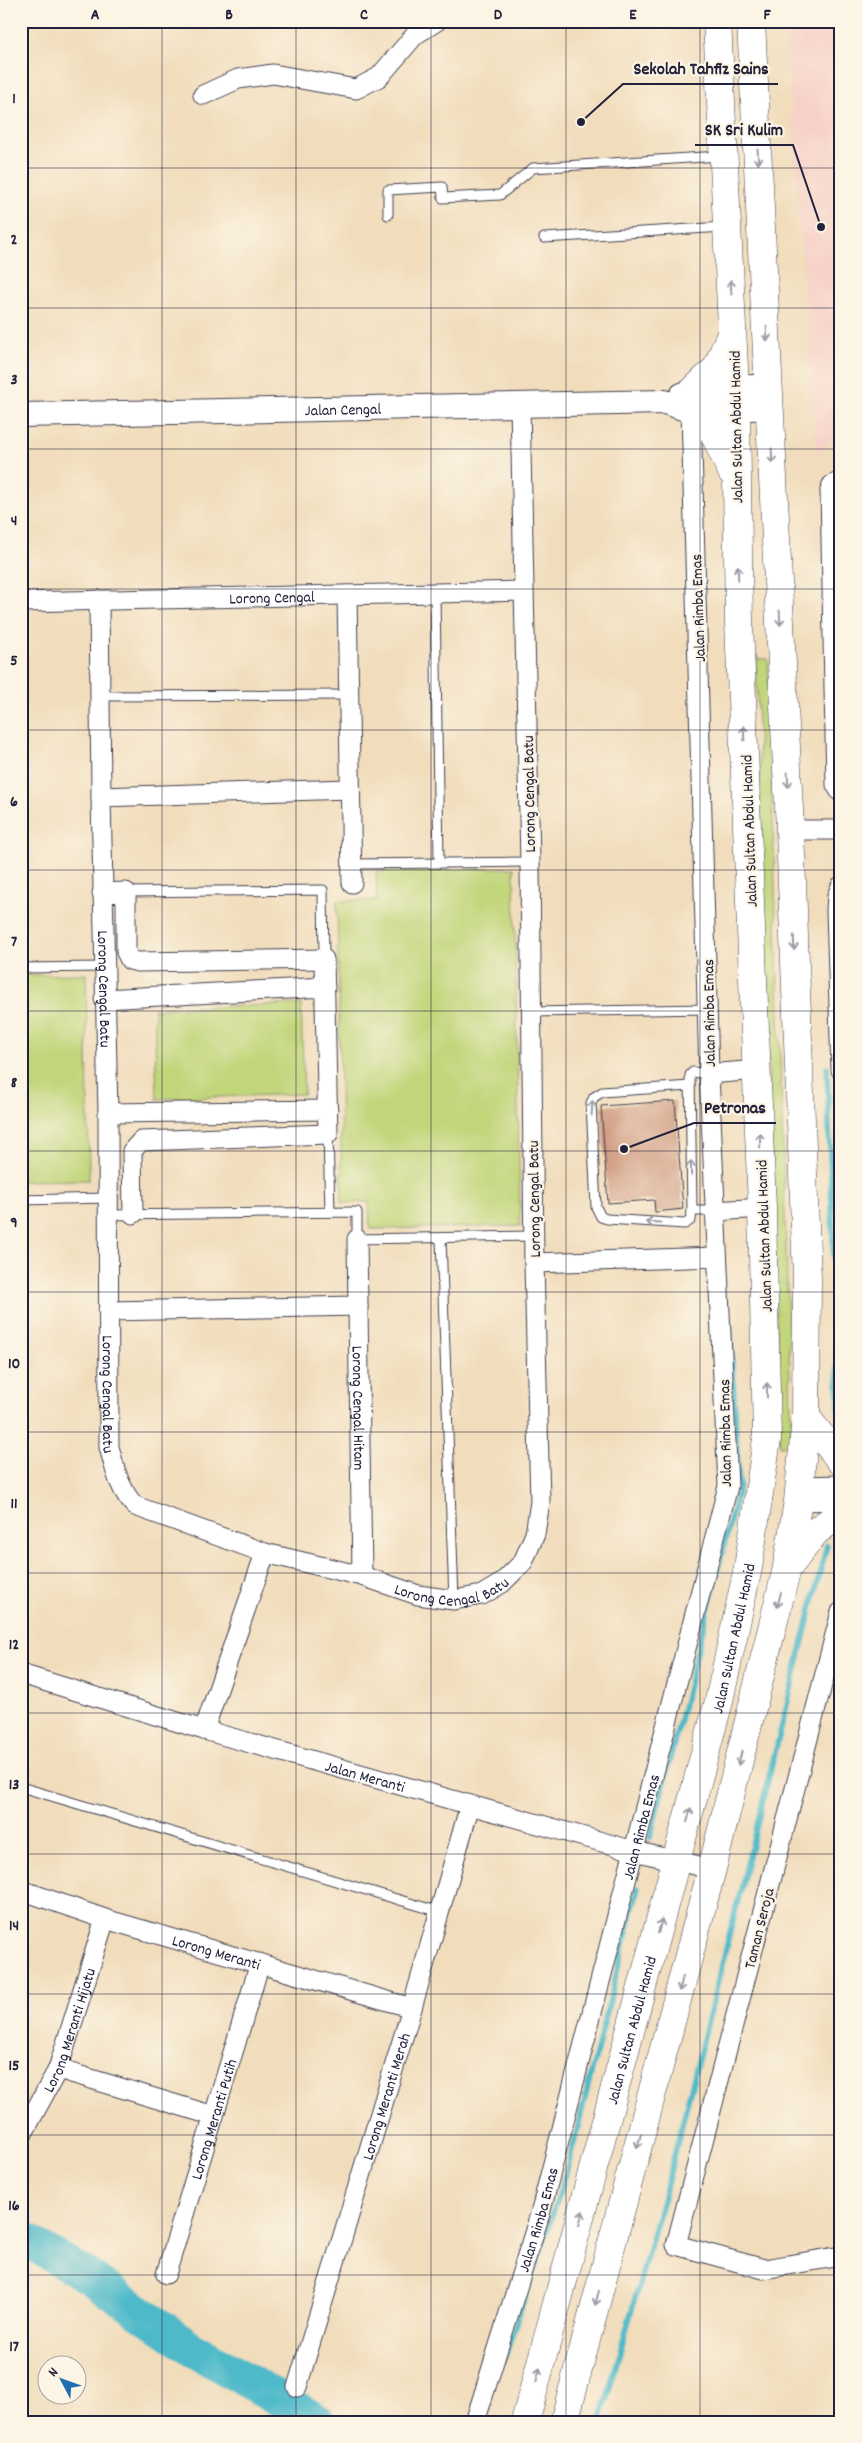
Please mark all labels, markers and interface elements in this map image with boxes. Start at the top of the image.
text: A [91,4,100,27]
text: B [225,4,233,27]
text: C [360,4,368,27]
text: D [494,4,503,27]
text: E [629,4,637,27]
text: F [763,4,771,27]
callout: Sekolah Tahfiz Sains [623,51,778,84]
text: Sekolah Tahfiz Sains [633,58,769,83]
text: 1 [12,88,16,111]
callout: SK Sri Kulim [695,112,793,145]
text: SK Sri Kulim [705,119,783,144]
one-way arrow [753,149,762,165]
text: 2 [11,229,18,252]
one-way arrow [726,280,735,296]
one-way arrow [762,325,771,341]
street label: Jalan Sultan Abdul Hamid [725,350,750,503]
text: 3 [10,369,18,392]
street label: Jalan Cengal [305,399,382,423]
one-way arrow [767,447,777,463]
text: 4 [11,510,17,533]
street label: Jalan Rimba Emas [686,553,713,662]
one-way arrow [734,565,743,581]
street label: Lorong Cengal [229,587,315,611]
one-way arrow [775,610,784,626]
text: 5 [10,650,18,673]
one-way arrow [739,725,748,741]
street label: Lorong Cengal Batu [518,735,543,853]
street label: Jalan Sultan Abdul Hamid [736,754,765,908]
one-way arrow [783,772,792,788]
text: 6 [10,791,18,814]
street label: Lorong Cengal Batu [90,930,116,1048]
text: 7 [11,931,17,954]
one-way arrow [790,934,799,950]
street label: Jalan Rimba Emas [698,959,723,1067]
text: 8 [11,1072,18,1095]
callout: Petronas [694,1090,776,1123]
text: Petronas [704,1097,766,1122]
one-way arrow [588,1101,597,1117]
one-way arrow [755,1132,765,1148]
street label: Lorong Cengal Batu [523,1140,548,1258]
street label: Jalan Sultan Abdul Hamid [751,1159,780,1313]
one-way arrow [686,1161,696,1177]
text: 9 [10,1212,18,1235]
one-way arrow [645,1217,661,1226]
street label: Lorong Cengal Batu [95,1335,119,1456]
street label: Lorong Cengal Hitam [345,1345,369,1471]
text: 10 [8,1353,20,1376]
street label: Jalan Rimba Emas [714,1379,739,1487]
one-way arrow [762,1382,772,1398]
text: 11 [10,1493,18,1516]
street label: Jalan Sultan Abdul Hamid [707,1562,763,1716]
street label: Lorong Cengal Batu [391,1573,516,1614]
one-way arrow [774,1592,783,1608]
text: 12 [9,1634,19,1657]
one-way arrow [734,1749,744,1765]
street label: Jalan Meranti [322,1756,407,1800]
street label: Jalan Rimba Emas [618,1772,667,1882]
text: 13 [9,1774,19,1797]
one-way arrow [685,1807,694,1823]
street label: Taman Seroja [739,1885,782,1971]
text: 14 [9,1915,19,1938]
one-way arrow [655,1918,665,1934]
street label: Lorong Meranti [169,1930,263,1977]
street label: Jalan Sultan Abdul Hamid [602,1954,664,2107]
street label: Lorong Meranti Hijatu [38,1965,103,2097]
one-way arrow [676,1975,686,1991]
street label: Lorong Meranti Merah [358,2030,418,2163]
text: 15 [9,2055,19,2078]
street label: Lorong Meranti Putih [186,2057,244,2183]
one-way arrow [634,2132,644,2148]
street label: Jalan Rimba Emas [514,2165,566,2275]
text: 16 [8,2195,20,2218]
one-way arrow [576,2210,586,2226]
one-way arrow [592,2289,602,2305]
text: 17 [9,2336,19,2359]
north arrow [38,2356,88,2406]
text: N [44,2364,64,2382]
one-way arrow [534,2367,543,2383]

